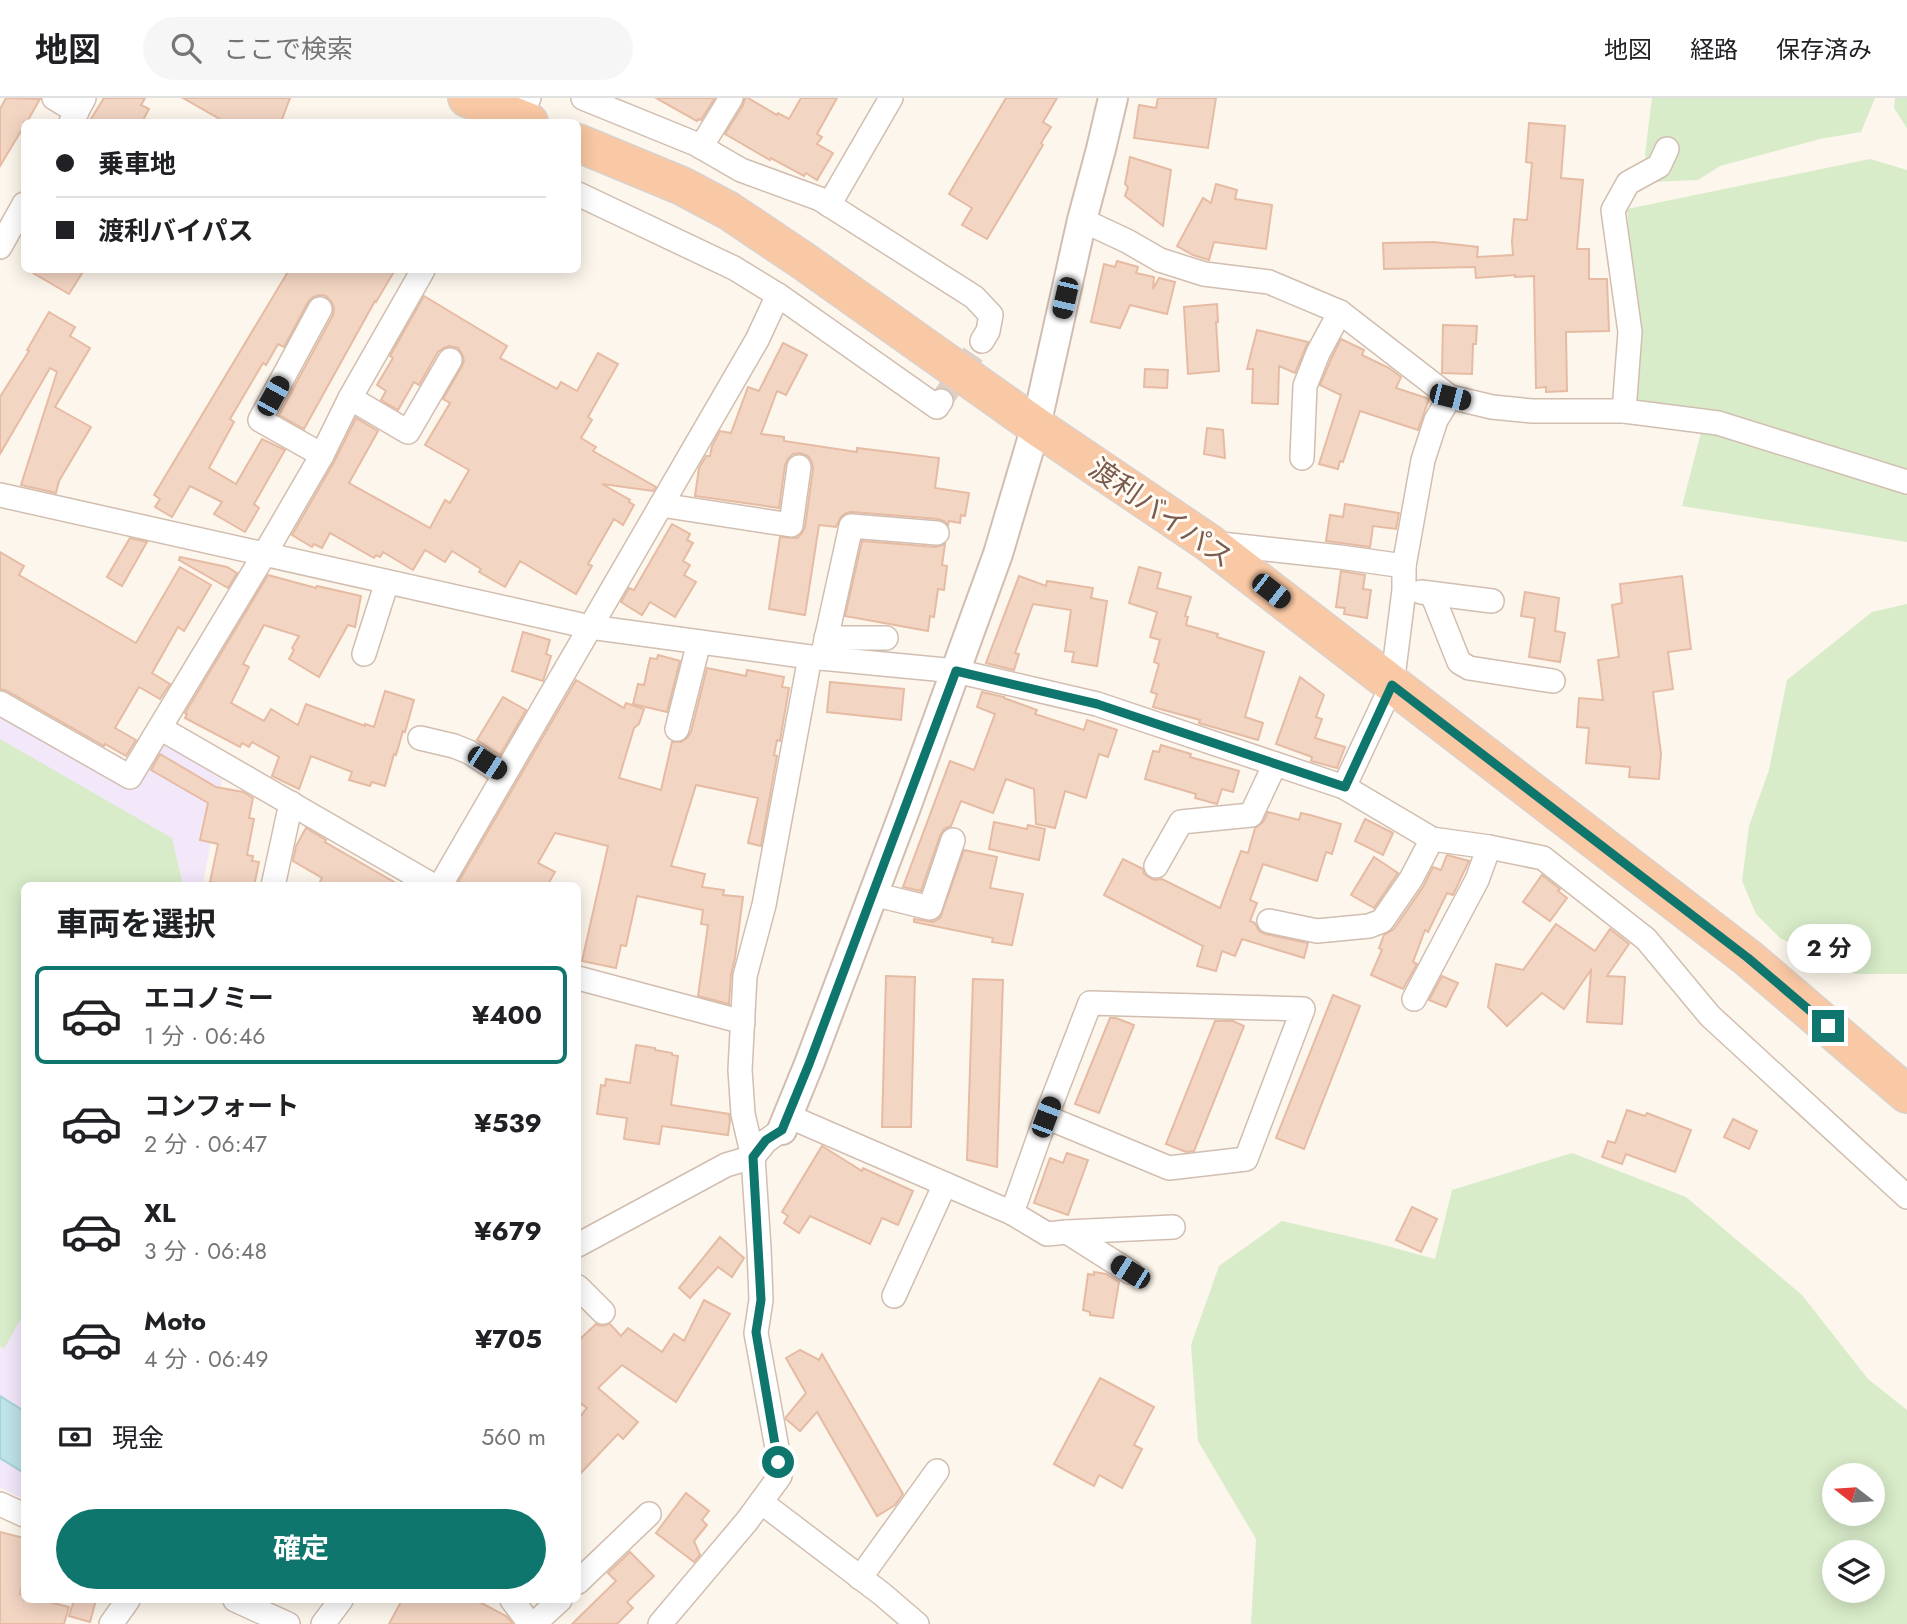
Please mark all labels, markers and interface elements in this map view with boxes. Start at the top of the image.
search box [143,17,633,80]
text: 地図 [35,26,101,73]
icon: search [167,29,205,67]
text: ここで検索 [223,30,353,68]
text: 地図 [1604,32,1652,67]
text: 経路 [1690,32,1738,67]
text: 保存済み [1776,32,1872,67]
text: 乗車地 [98,145,176,183]
text: 渡利バイパス [98,212,253,250]
car [1051,275,1080,321]
car [254,373,293,419]
car [1428,382,1473,412]
street label: 渡利バイパス [1081,448,1241,578]
car [1248,570,1295,612]
car [464,743,511,783]
text: 車両を選択 [56,901,216,947]
callout: 2 分 [1786,925,1870,974]
text: 2 分 [1807,931,1852,965]
text: エコノミー [144,979,274,1017]
icon: car [60,984,123,1047]
text: ¥400 [472,996,542,1034]
route end [1812,1010,1844,1042]
text: 1 分 · 06:46 [144,1019,266,1053]
text: コンフォート [144,1087,299,1125]
icon: car [60,1092,123,1155]
car [1029,1094,1064,1140]
text: ¥539 [474,1104,542,1142]
text: 2 分 · 06:47 [144,1127,267,1161]
text: XL [144,1194,176,1232]
icon: car [60,1200,123,1263]
text: ¥679 [474,1212,542,1250]
text: 3 分 · 06:48 [144,1234,267,1268]
car [1107,1252,1154,1292]
text: Moto [144,1302,206,1340]
icon: car [60,1308,123,1371]
text: ¥705 [475,1320,542,1358]
text: 4 分 · 06:49 [144,1342,269,1376]
icon: cash [56,1418,94,1456]
text: 現金 [112,1419,164,1457]
text: 560 m [481,1420,546,1454]
route start [762,1446,794,1478]
north arrow [1822,1463,1885,1526]
map controls [1822,1463,1885,1603]
button: 確定 [56,1509,546,1589]
button: layers [1822,1540,1885,1603]

